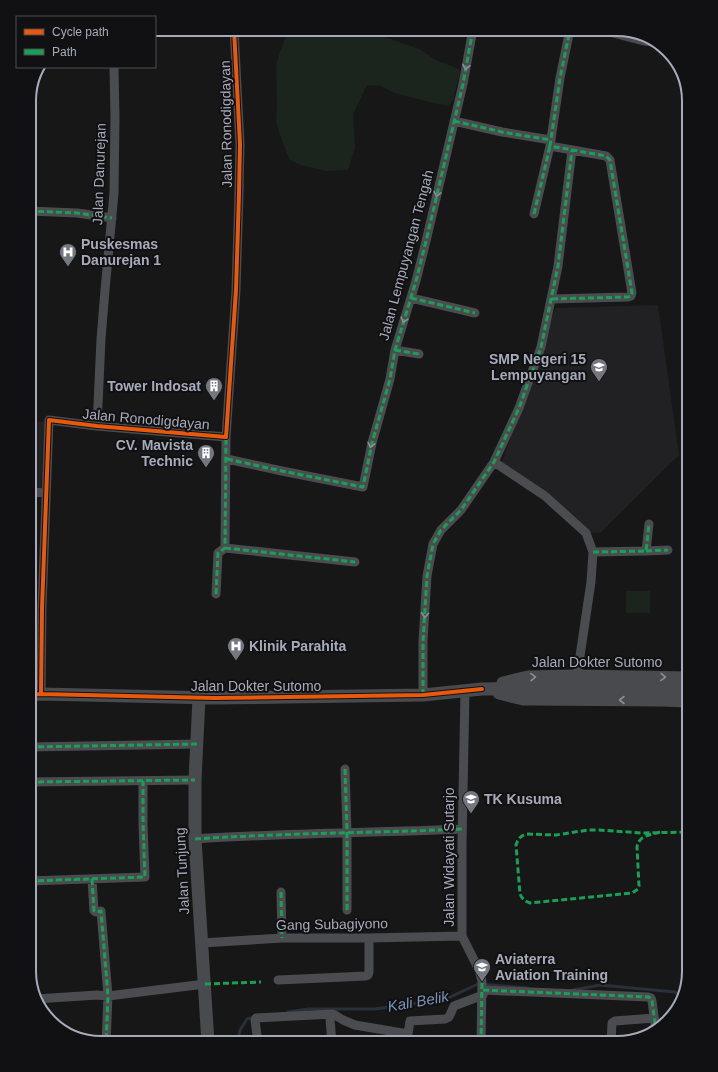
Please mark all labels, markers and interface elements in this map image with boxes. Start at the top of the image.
legend [16,16,156,68]
text: Cycle path [52,25,109,39]
text: Path [52,45,77,59]
street label: Jalan Ronodigdayan [217,60,235,188]
one-way arrow [462,64,470,70]
street label: Jalan Danurejan [89,123,109,225]
street label: Jalan Lempuyangan Tengah [376,168,436,342]
one-way arrow [433,191,441,197]
place label: Puskesmas Danurejan 1 [81,236,161,268]
hospital icon: Puskesmas Danurejan 1 [58,242,78,267]
one-way arrow [400,316,409,323]
place label: SMP Negeri 15 Lempuyangan [489,351,586,383]
school or university icon: SMP Negeri 15 Lempuyangan [589,357,609,382]
building icon: Tower Indosat [204,376,224,401]
place label: Tower Indosat [107,378,201,394]
street label: Jalan Ronodigdayan [82,405,210,433]
place label: CV. Mavista Technic [116,437,193,469]
one-way arrow [368,442,376,449]
building icon: CV. Mavista Technic [196,443,216,468]
one-way arrow [420,612,429,618]
hospital icon: Klinik Parahita [226,636,246,661]
place label: Klinik Parahita [249,638,346,654]
street label: Jalan Dokter Sutomo [532,654,663,670]
one-way arrow [530,673,536,681]
one-way arrow [660,673,666,681]
street label: Jalan Dokter Sutomo [191,678,322,694]
one-way arrow [619,696,625,704]
street label: Jalan Widayati Sutarjo [441,787,457,927]
school or university icon: TK Kusuma [461,789,481,814]
place label: TK Kusuma [484,791,562,807]
street label: Jalan Tunjung [172,827,192,915]
street label: Gang Subagiyono [276,915,388,933]
place label: Aviaterra Aviation Training [495,951,608,983]
school or university icon: Aviaterra Aviation Training [472,957,492,982]
water label: Kali Belik [386,987,451,1015]

